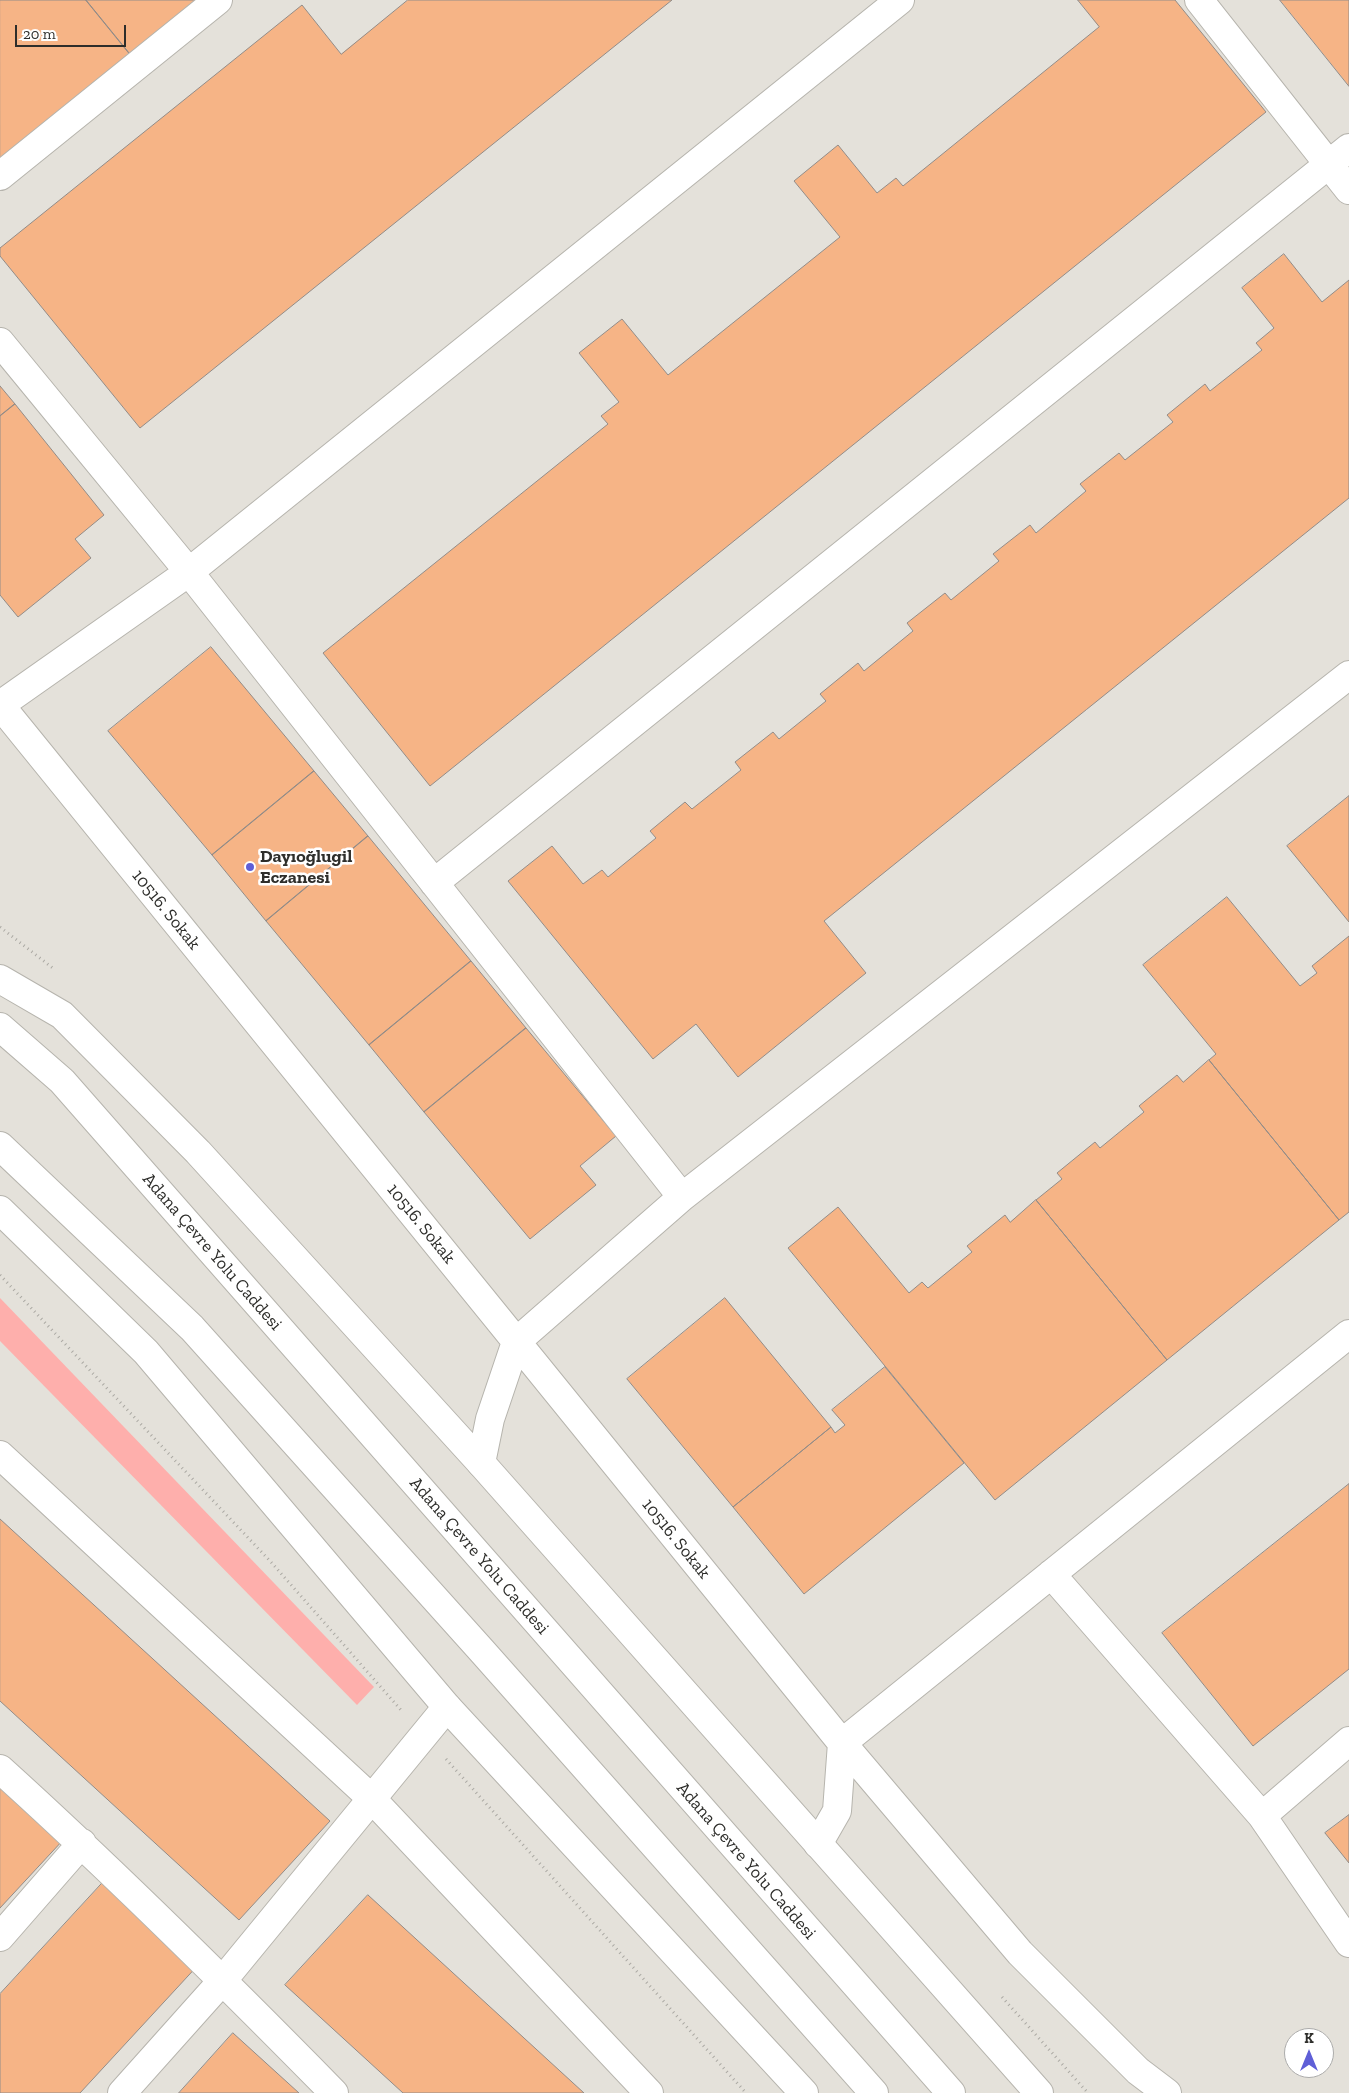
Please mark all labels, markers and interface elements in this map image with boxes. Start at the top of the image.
scale bar [18,15,129,47]
text: 20 m [23,25,56,43]
place label: Dayıoğlugil Eczanesi [260,846,352,889]
marker: Dayıoğlugil Eczanesi [244,861,256,873]
street label: 10516. Sokak [127,866,205,954]
street label: Adana Çevre Yolu Caddesi [138,1169,286,1335]
street label: 10516. Sokak [382,1180,460,1268]
street label: Adana Çevre Yolu Caddesi [405,1473,553,1639]
street label: 10516. Sokak [637,1495,715,1583]
street label: Adana Çevre Yolu Caddesi [672,1778,820,1944]
north arrow [1284,2028,1334,2078]
text: K [1304,2030,1314,2047]

